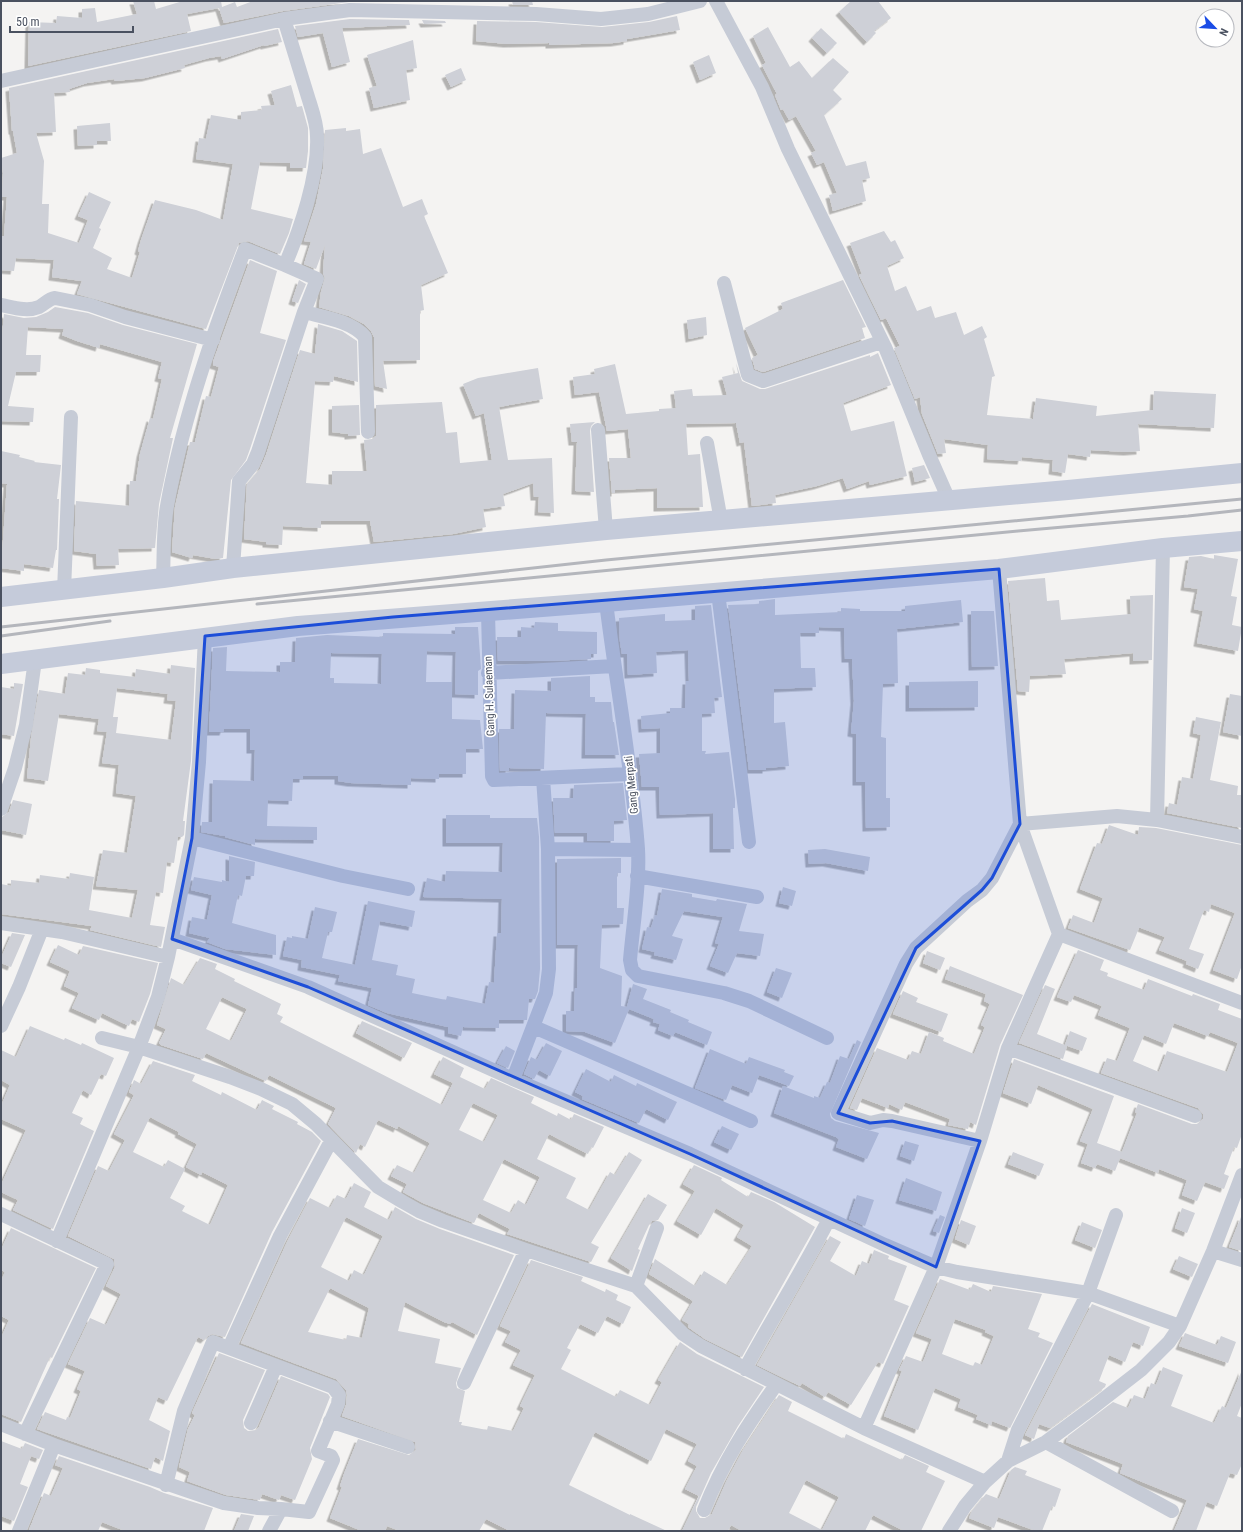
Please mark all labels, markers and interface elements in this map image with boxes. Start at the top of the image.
scale bar [10,8,133,34]
north arrow [1195,8,1235,48]
text: 50 m [16,15,40,29]
text: N [1216,26,1231,38]
street label: Gang H. Sulaeman [482,656,497,736]
street label: Gang Merpati [622,755,641,815]

